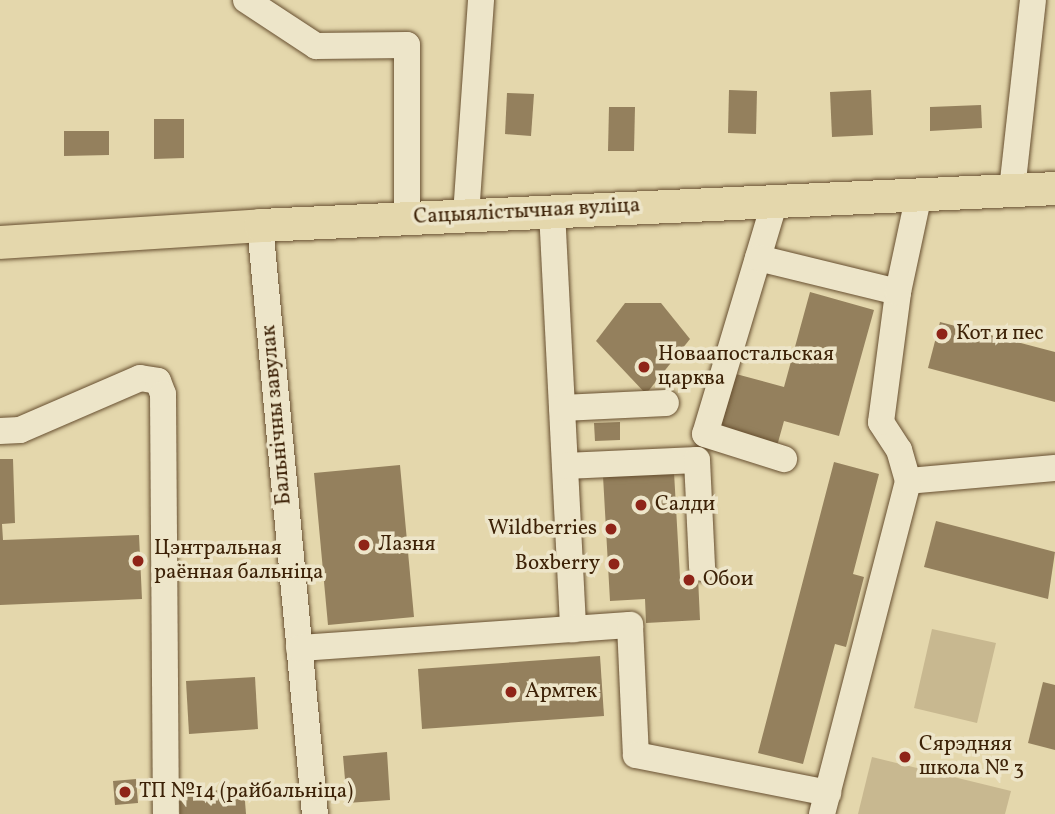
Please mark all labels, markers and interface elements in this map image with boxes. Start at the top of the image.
street label: Сацыялістычная вуліца [413,193,641,231]
place label: Кот и пес [956,321,1044,347]
street label: Бальнічны завулак [257,324,297,506]
marker: Кот и пес [934,326,950,342]
place label: Новаапостальская царква [658,342,834,392]
marker: Новаапостальская царква [636,359,652,375]
place label: Салди [655,492,715,518]
marker: Салди [633,497,649,513]
place label: Wildberries [488,516,597,542]
marker: Wildberries [603,521,619,537]
place label: Лазня [378,532,435,558]
place label: Цэнтральная раённая бальніца [154,536,323,586]
marker: Лазня [356,537,372,553]
marker: Цэнтральная раённая бальніца [128,551,148,571]
place label: Boxberry [515,551,600,577]
marker: Boxberry [606,556,622,572]
place label: Обои [703,567,753,593]
marker: Обои [681,572,697,588]
place label: Армтек [525,679,597,705]
marker: Армтек [503,684,519,700]
place label: Сярэдняя школа № 3 [919,732,1024,782]
marker: Сярэдняя школа № 3 [897,749,913,765]
place label: ТП №14 (райбальніца) [139,779,353,805]
marker: ТП №14 (райбальніца) [117,784,133,800]

